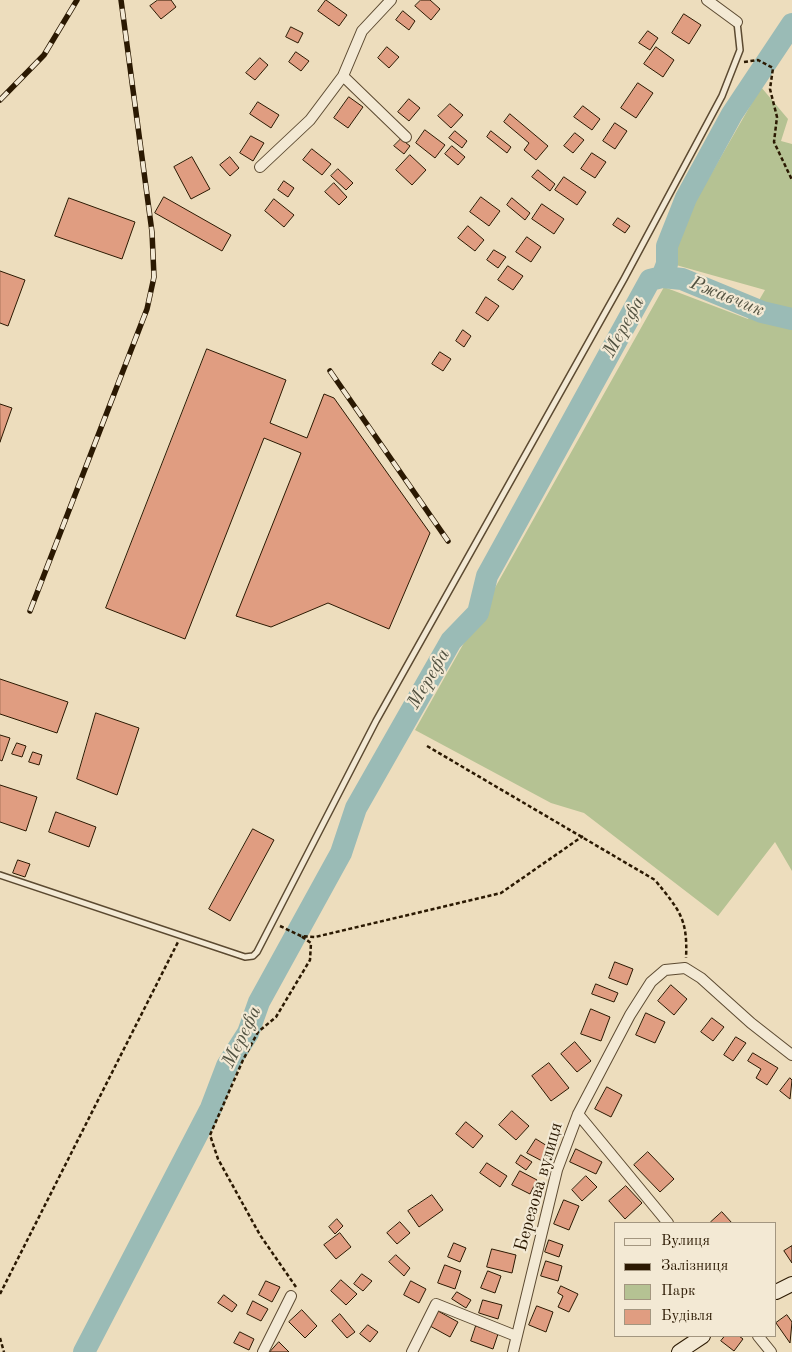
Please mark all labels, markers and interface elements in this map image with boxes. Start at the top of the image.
water label: Ржавчик [687,272,767,322]
water label: Мерефа [598,293,650,361]
water label: Мерефа [403,645,455,713]
water label: Мерефа [217,1002,267,1072]
street label: Березова вулиця [510,1120,568,1254]
legend [614,1222,777,1337]
text: Вулиця [661,1234,710,1249]
text: Залізниця [661,1259,728,1274]
text: Парк [661,1284,696,1299]
text: Будівля [661,1309,713,1324]

